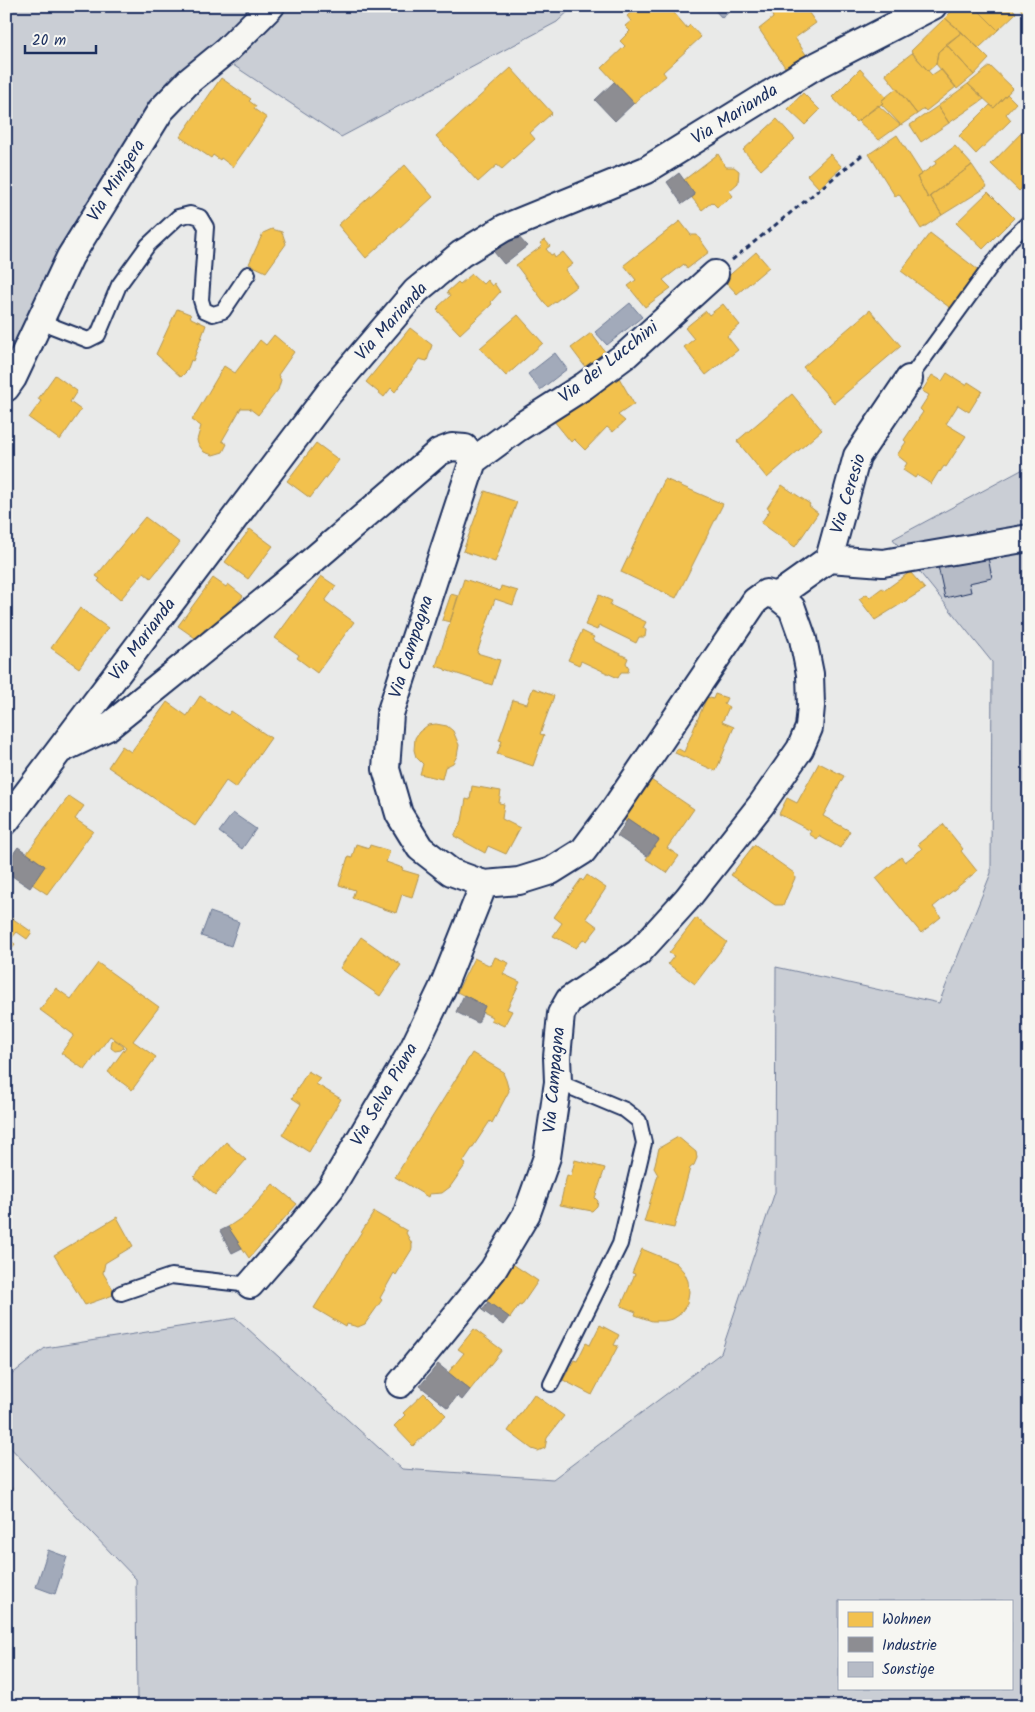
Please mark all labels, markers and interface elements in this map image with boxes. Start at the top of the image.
scale bar [25,22,96,54]
text: 20 m [32,29,66,53]
street label: Via Marianda [686,77,784,153]
street label: Via Minigera [80,134,154,228]
street label: Via Marianda [348,276,436,368]
street label: Via dei Lucchini [553,314,666,411]
street label: Via Ceresio [823,450,875,538]
street label: Via Marianda [102,592,184,688]
street label: Via Campagna [382,592,442,702]
street label: Via Campagna [536,1026,574,1134]
street label: Via Selva Piana [344,1038,426,1152]
legend [838,1600,1012,1690]
text: Wohnen [882,1608,931,1632]
text: Industrie [882,1634,937,1658]
text: Sonstige [882,1658,935,1682]

